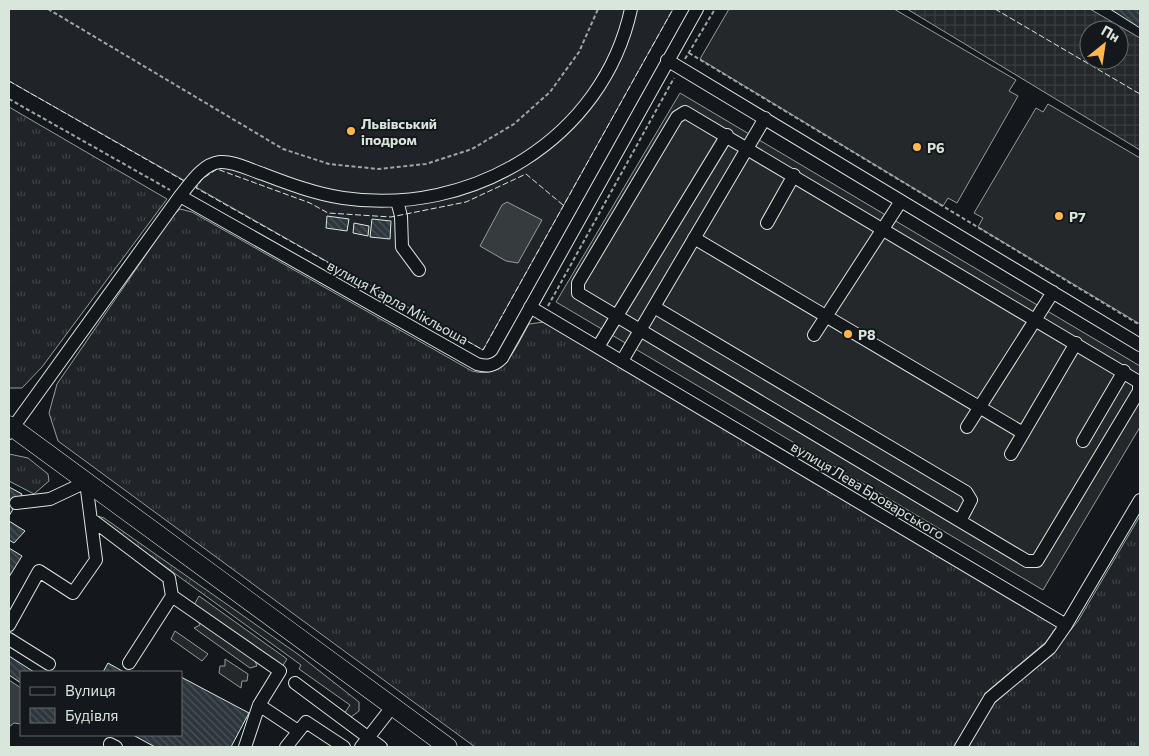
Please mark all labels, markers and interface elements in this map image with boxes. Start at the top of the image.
north arrow [1079,20,1129,70]
text: Пн [1098,21,1123,45]
place label: Львівський іподром [361,115,437,148]
marker: Львівський іподром [345,125,357,137]
place label: P6 [927,139,945,156]
marker: P6 [911,141,923,153]
place label: P7 [1069,208,1086,225]
marker: P7 [1053,210,1065,222]
street label: вулиця Карла Мікльоша [325,256,471,348]
place label: P8 [858,326,876,343]
marker: P8 [842,328,854,340]
street label: вулиця Лева Броварського [788,437,948,543]
legend [20,671,182,736]
text: Вулиця [65,681,116,699]
text: Будівля [65,706,118,724]

